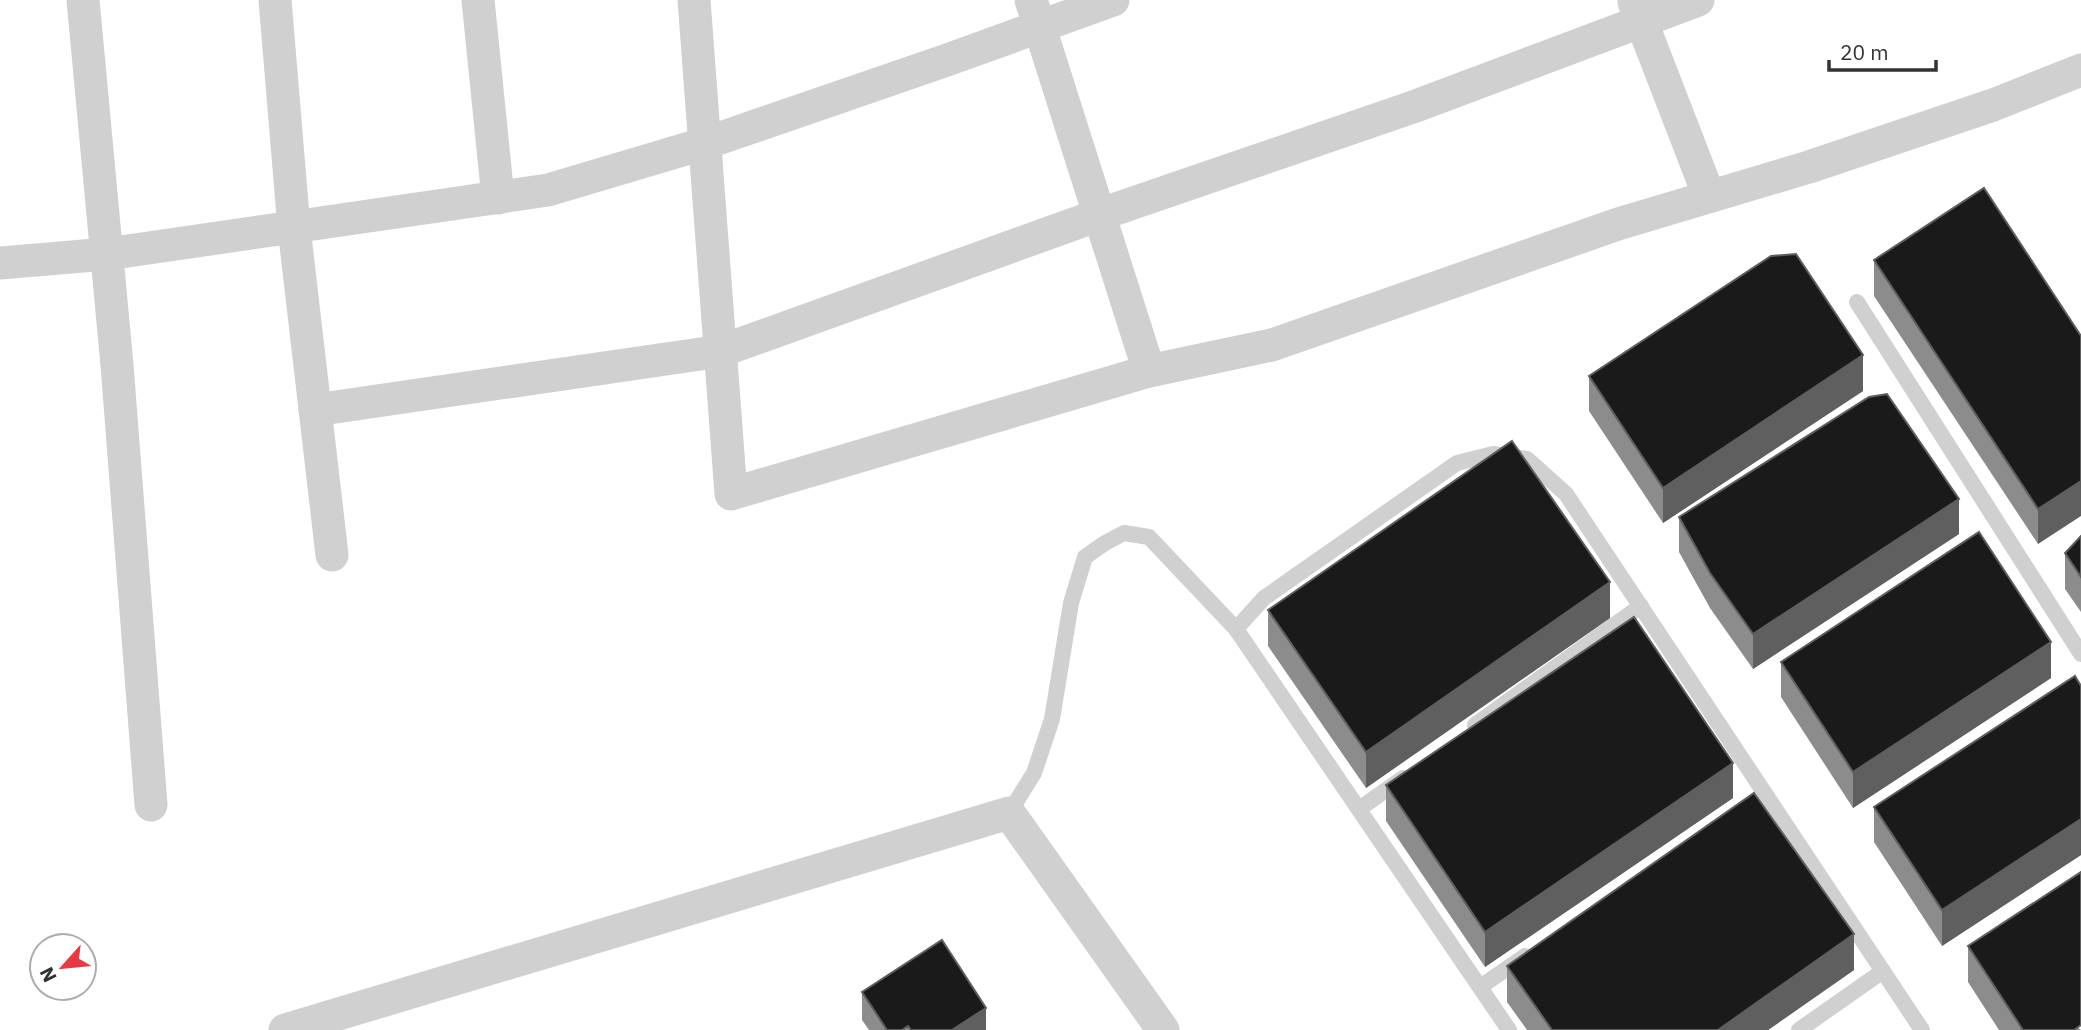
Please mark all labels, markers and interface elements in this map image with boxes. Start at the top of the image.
scale bar [1829,28,1936,72]
text: 20 m [1840,38,1889,66]
north arrow [28,932,98,1002]
text: N [34,963,62,986]

